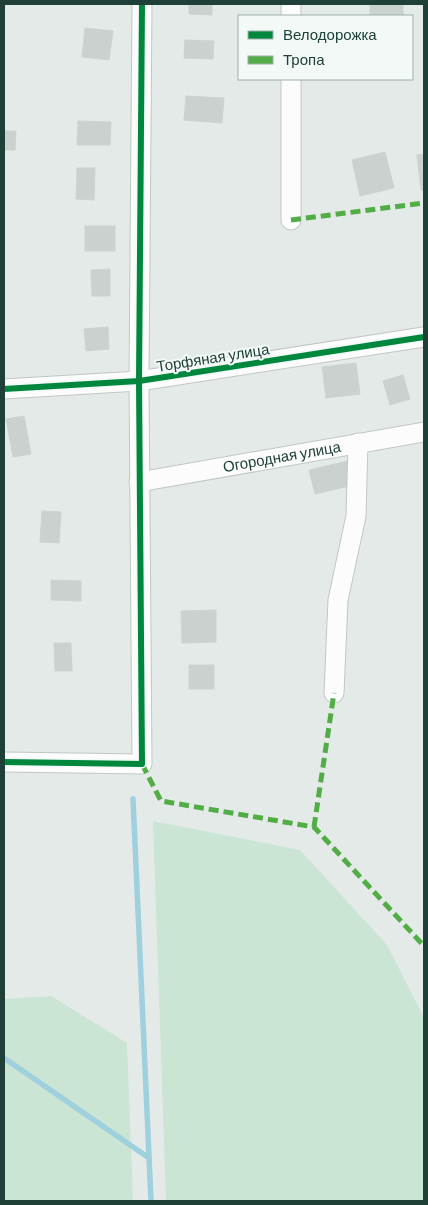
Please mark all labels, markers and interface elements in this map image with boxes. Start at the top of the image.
legend [238,15,413,80]
text: Велодорожка [283,25,377,43]
text: Тропа [283,50,325,68]
street label: Торфяная улица [155,339,271,375]
street label: Огородная улица [221,437,343,475]

